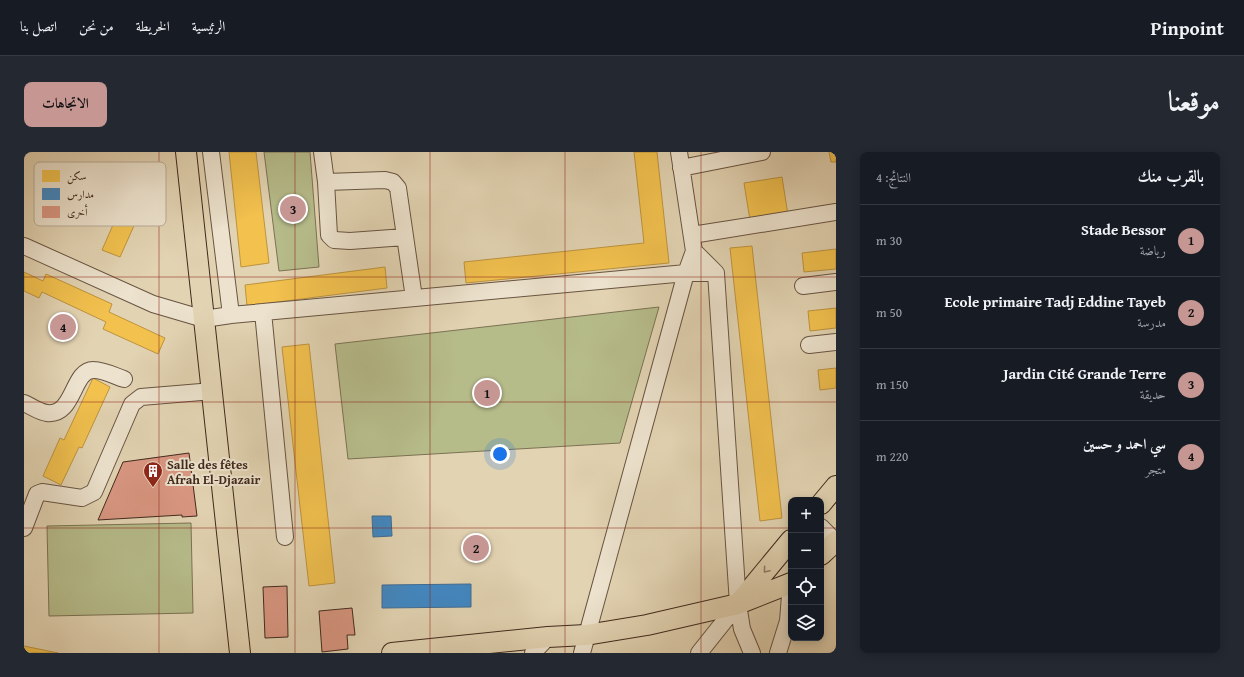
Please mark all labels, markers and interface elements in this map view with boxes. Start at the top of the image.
text: Pinpoint [1151,14,1224,42]
text: اتصل بنا [20,16,57,36]
text: من نحن [79,16,114,36]
text: الخريطة [136,16,170,36]
text: الرئيسية [192,16,225,36]
text: موقعنا [1168,80,1220,121]
button: الاتجاهات [24,82,107,127]
legend [34,162,166,226]
text: بالقرب منك [1137,163,1204,188]
text: سكن [67,168,86,185]
text: النتائج: 4 [876,168,911,187]
text: مدارس [67,186,94,202]
pin: 3 [280,194,306,224]
text: أخرى [67,204,88,220]
text: Stade Bessor [1081,219,1166,240]
text: 30 m [876,231,902,250]
text: 1 [1188,231,1194,250]
text: رياضة [1140,241,1166,260]
text: Ecole primaire Tadj Eddine Tayeb [944,291,1166,312]
text: 50 m [876,303,902,322]
text: 2 [1188,303,1194,322]
pin: 4 [50,312,76,342]
text: مدرسة [1137,313,1166,332]
text: Jardin Cité Grande Terre [1003,363,1166,384]
text: 150 m [876,375,908,394]
text: 3 [1188,375,1194,394]
pin: 1 [474,378,500,408]
text: حديقة [1140,385,1166,404]
text: سي احمد و حسين [1083,433,1166,454]
your location [490,444,510,464]
text: 220 m [876,447,908,466]
text: 4 [1188,447,1194,466]
place label: Salle des fêtes Afrah El-Djazair [167,455,260,489]
building icon: Salle des fêtes Afrah El-Djazair [142,460,164,488]
text: متجر [1145,460,1166,479]
map controls [788,497,824,641]
button: + [788,497,824,533]
pin: 2 [463,533,489,563]
button: − [788,533,824,569]
one-way arrow [764,565,771,573]
button: locate [788,569,824,605]
button: layers [788,605,824,641]

